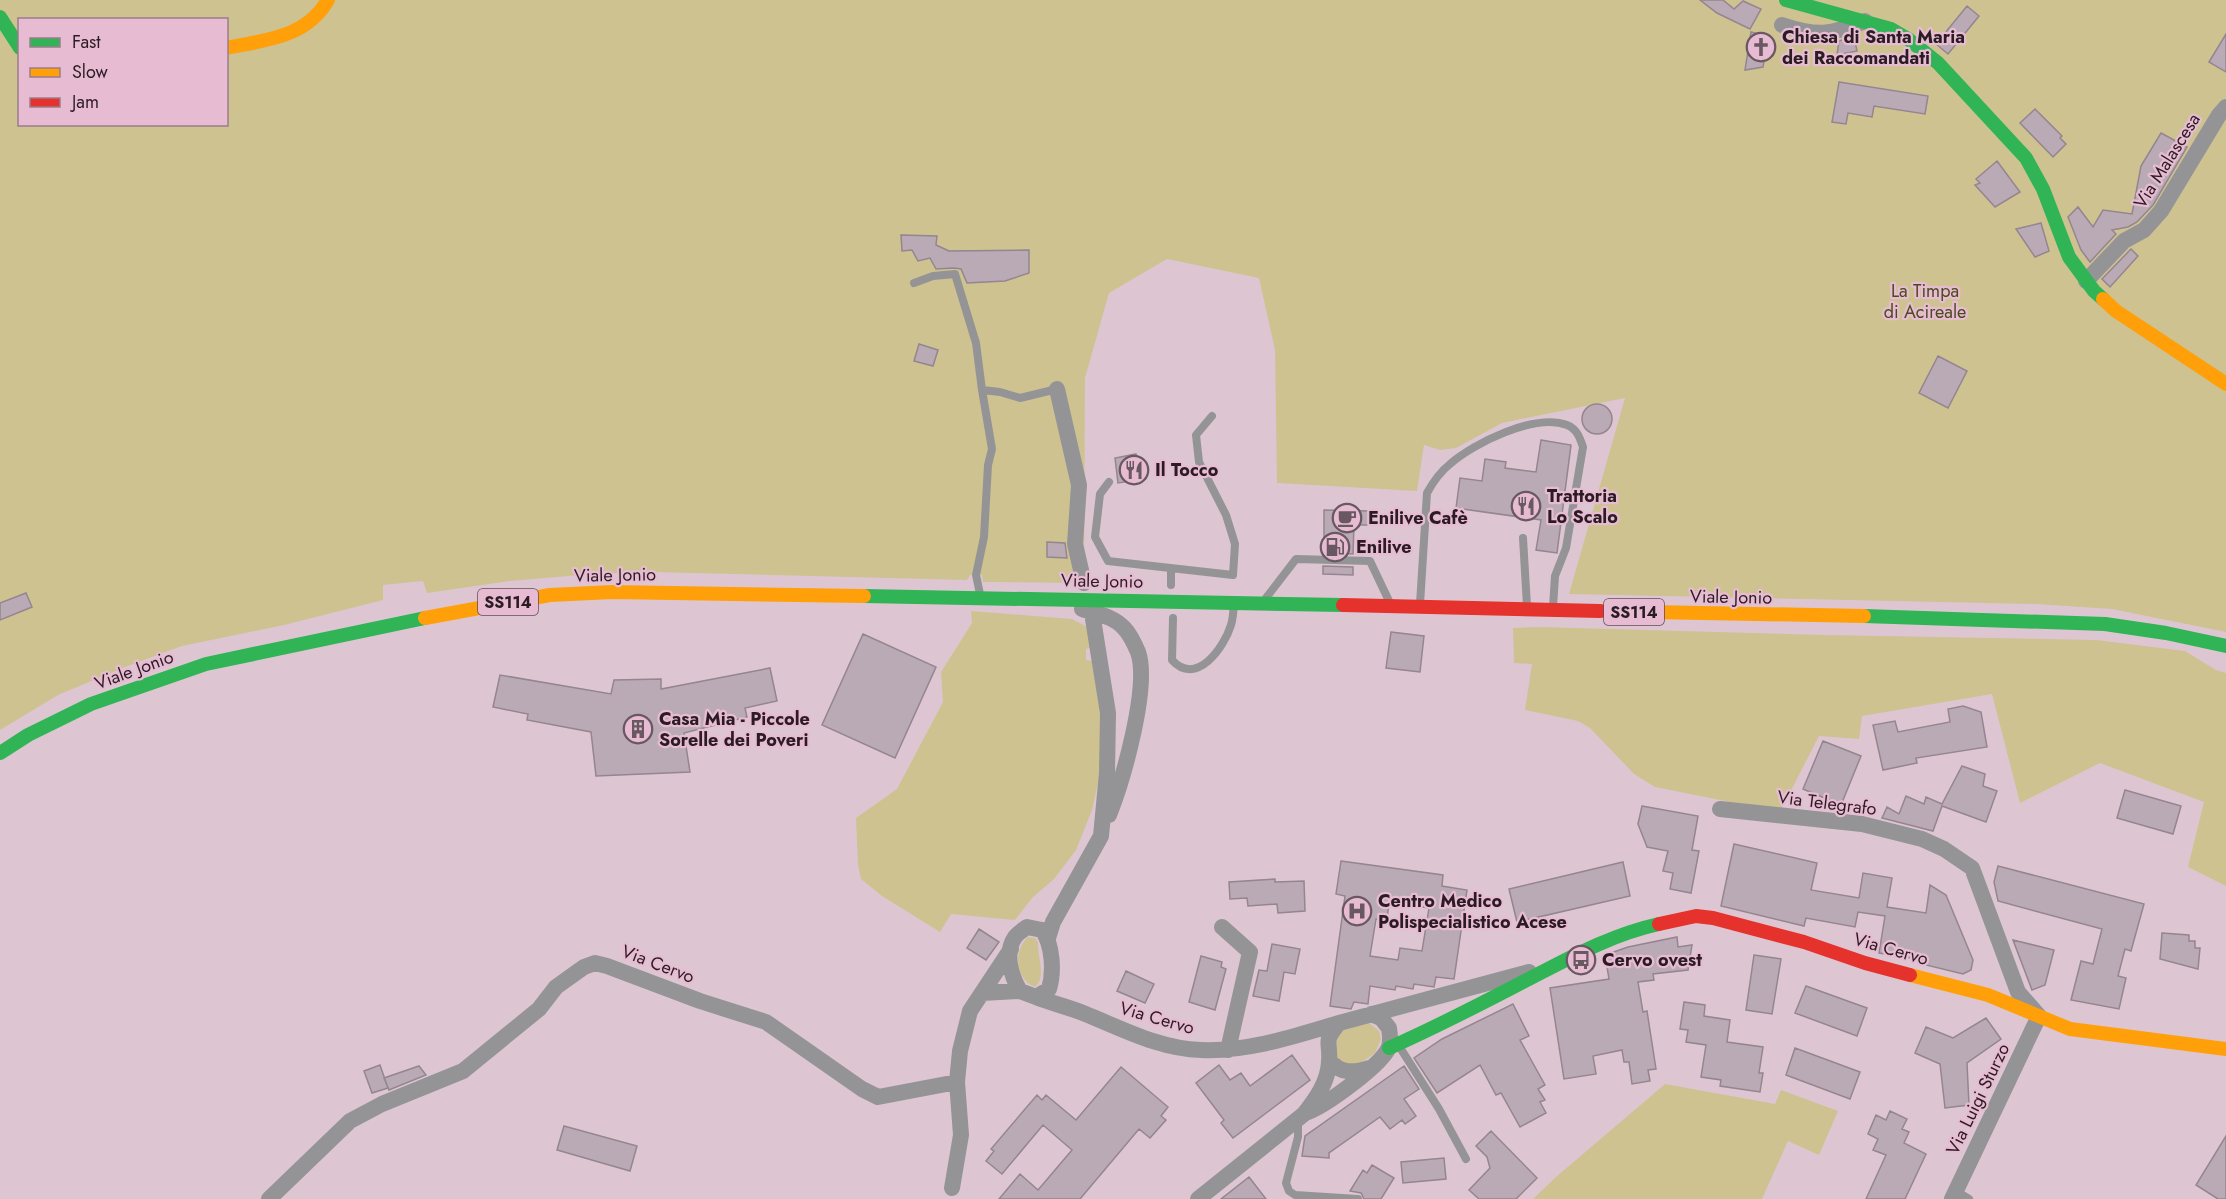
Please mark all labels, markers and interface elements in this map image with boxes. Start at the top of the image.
legend [18,18,228,126]
place label: Chiesa di Santa Maria dei Raccomandati [1782,24,1965,71]
text: Fast [72,29,101,55]
church icon: Chiesa di Santa Maria dei Raccomandati [1745,31,1777,63]
text: Slow [72,59,109,85]
text: Jam [70,89,99,115]
street label: Via Malascesa [2127,108,2207,214]
park label: La Timpa di Acireale [1884,278,1966,325]
restaurant icon: Il Tocco [1118,454,1150,486]
place label: Il Tocco [1155,457,1219,483]
place label: Trattoria Lo Scalo [1547,483,1618,530]
restaurant icon: Trattoria Lo Scalo [1510,490,1542,522]
cafe icon: Enilive Cafè [1331,502,1363,534]
place label: Enilive Cafè [1368,505,1468,531]
fuel station icon: Enilive [1319,531,1351,563]
place label: Enilive [1356,534,1412,560]
street label: Viale Jonio [574,561,656,589]
street label: Viale Jonio [1061,567,1143,595]
street label: Viale Jonio [1690,583,1772,611]
road number: SS114 [478,589,538,615]
road number: SS114 [1604,599,1664,625]
street label: Viale Jonio [91,644,177,696]
place label: Casa Mia - Piccole Sorelle dei Poveri [659,706,810,753]
building icon: Casa Mia - Piccole Sorelle dei Poveri [622,713,654,745]
street label: Via Telegrafo [1776,784,1878,822]
place label: Centro Medico Polispecialistico Acese [1378,888,1567,935]
hospital icon: Centro Medico Polispecialistico Acese [1341,895,1373,927]
street label: Via Cervo [1851,926,1931,972]
street label: Via Cervo [618,938,698,990]
bus stop icon: Cervo ovest [1565,944,1597,976]
place label: Cervo ovest [1602,947,1702,973]
street label: Via Cervo [1117,995,1197,1041]
street label: Via Luigi Sturzo [1940,1039,2016,1159]

